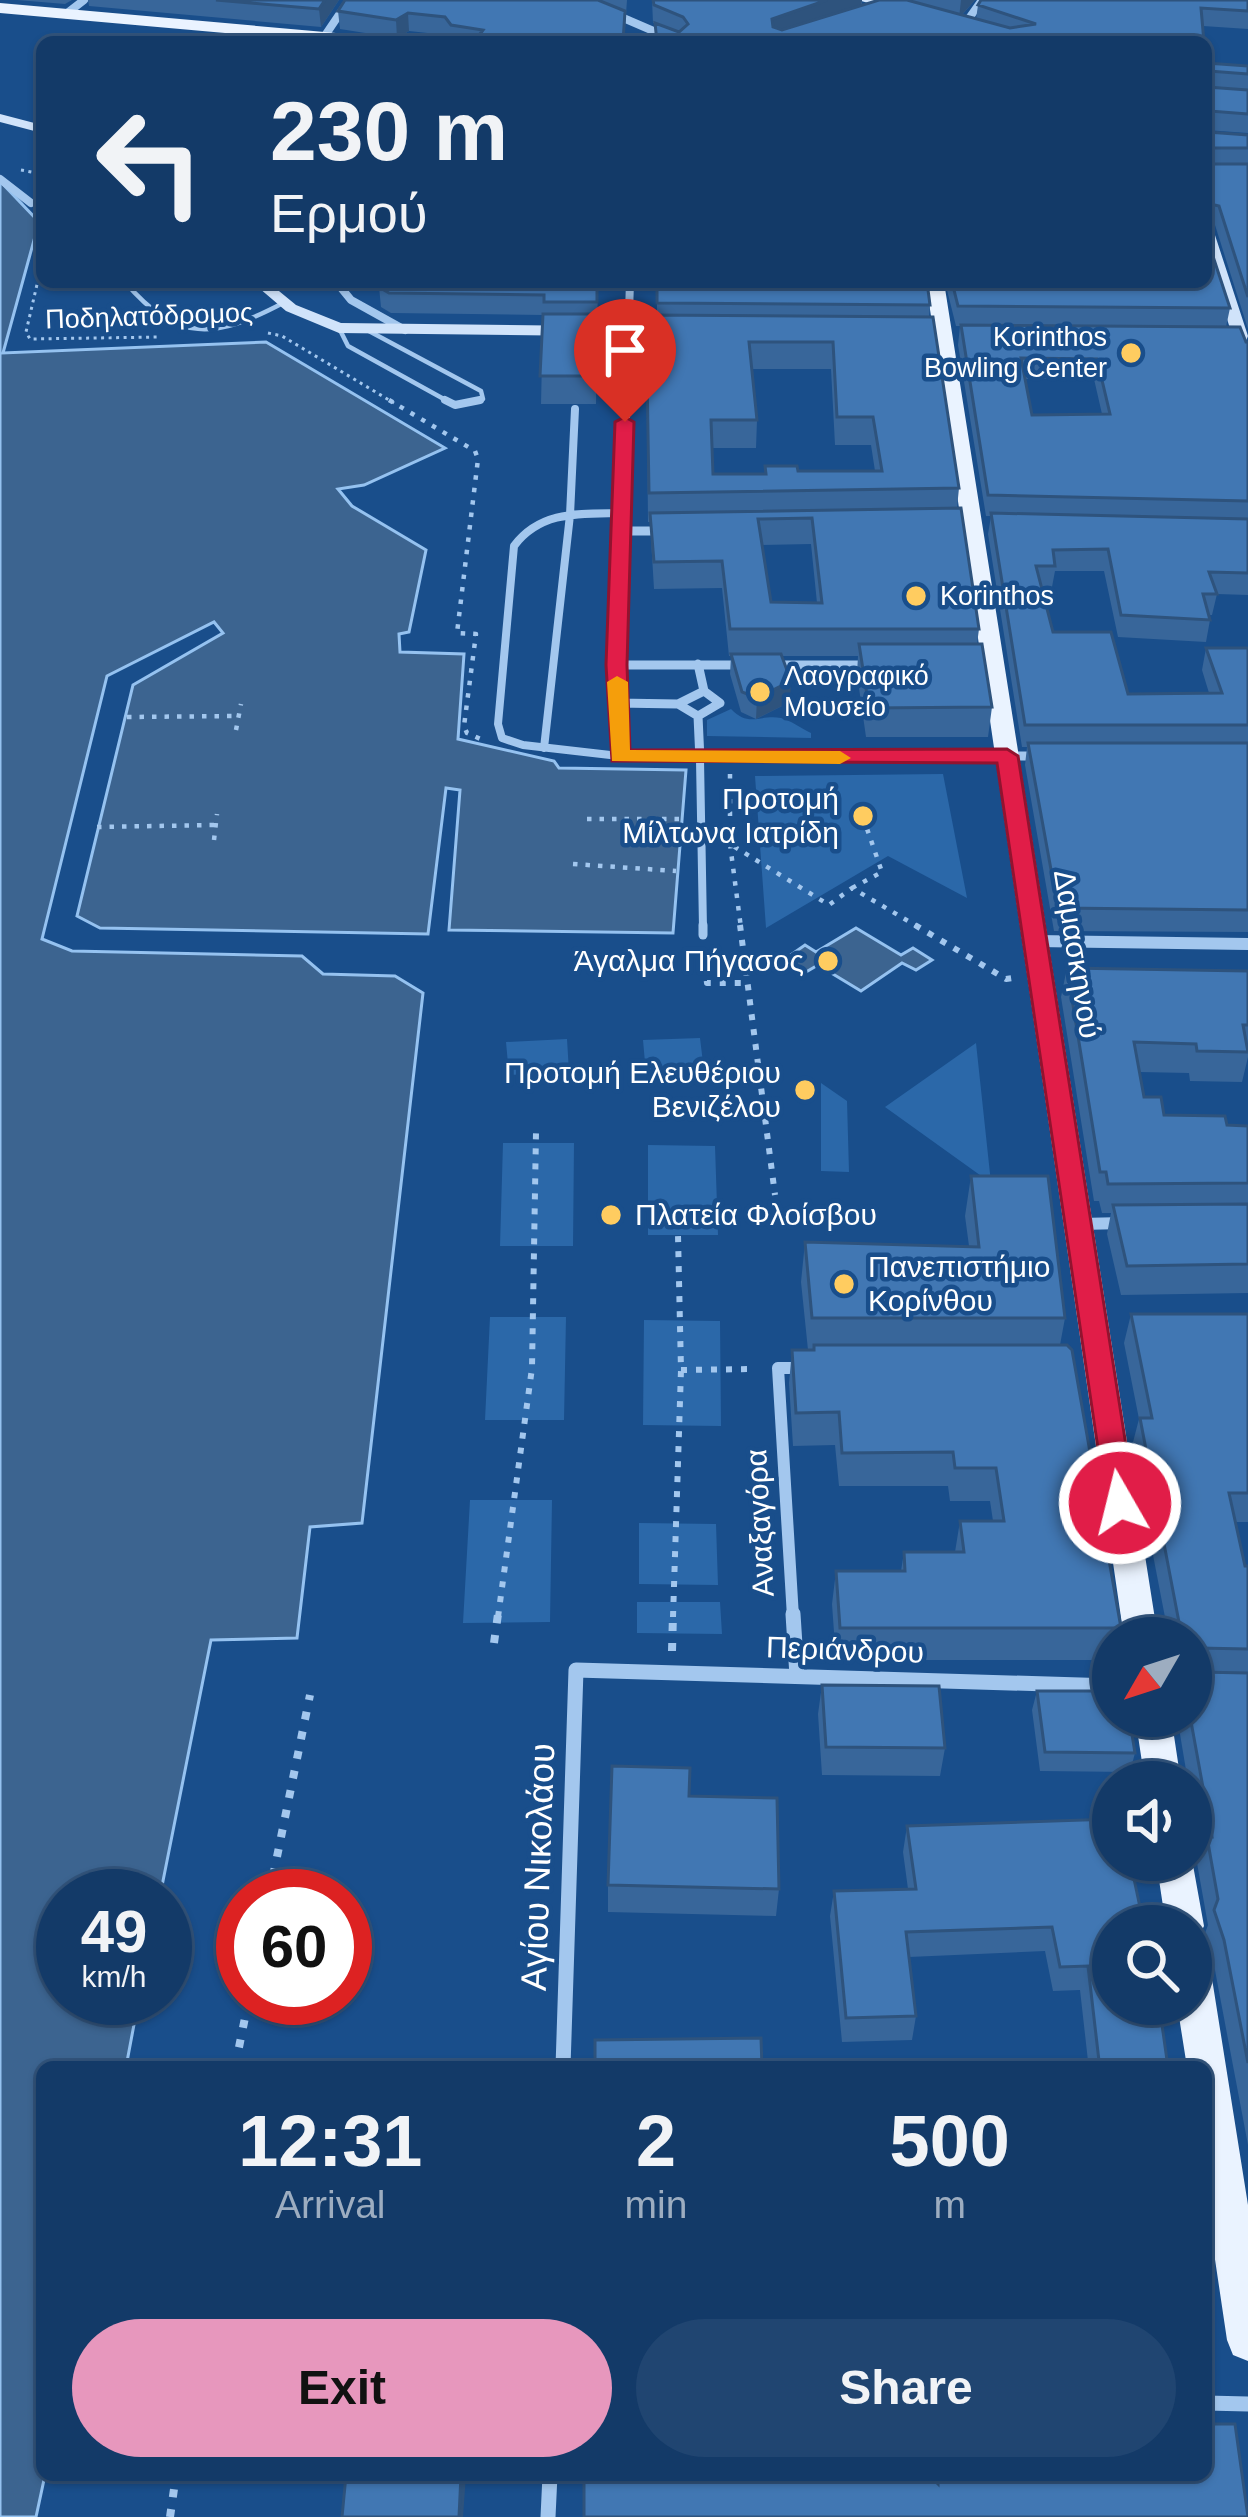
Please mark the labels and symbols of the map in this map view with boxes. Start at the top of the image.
street label: Ποδηλατόδρομος [45,297,253,335]
pin [574,299,676,422]
place label: Korinthos Bowling Center [924,322,1107,383]
marker: Korinthos Bowling Center [1118,340,1144,366]
place label: Korinthos [940,581,1054,611]
marker: Korinthos [903,583,929,609]
place label: Λαογραφικό Μουσείο [784,661,929,722]
marker: Λαογραφικό Μουσείο [747,679,773,705]
place label: Προτομή Μίλτωνα Ιατρίδη [622,782,839,849]
marker: Προτομή Μίλτωνα Ιατρίδη [850,803,876,829]
street label: Δαμασκηνού [1048,867,1107,1041]
place label: Άγαλμα Πήγασος [574,944,804,977]
marker: Άγαλμα Πήγασος [815,948,841,974]
place label: Προτομή Ελευθέριου Βενιζέλου [504,1056,781,1123]
marker: Προτομή Ελευθέριου Βενιζέλου [792,1077,818,1103]
place label: Πλατεία Φλοίσβου [635,1198,877,1231]
marker: Πλατεία Φλοίσβου [598,1202,624,1228]
place label: Πανεπιστήμιο Κορίνθου [868,1250,1050,1317]
marker: Πανεπιστήμιο Κορίνθου [831,1271,857,1297]
position arrow [1057,1440,1183,1566]
street label: Αναξαγόρα [739,1448,780,1598]
north arrow [1092,1617,1212,1737]
street label: Περιάνδρου [766,1630,925,1669]
street label: Αγίου Νικολάου [513,1742,562,1992]
speed limit sign: 60 [216,1869,372,2025]

